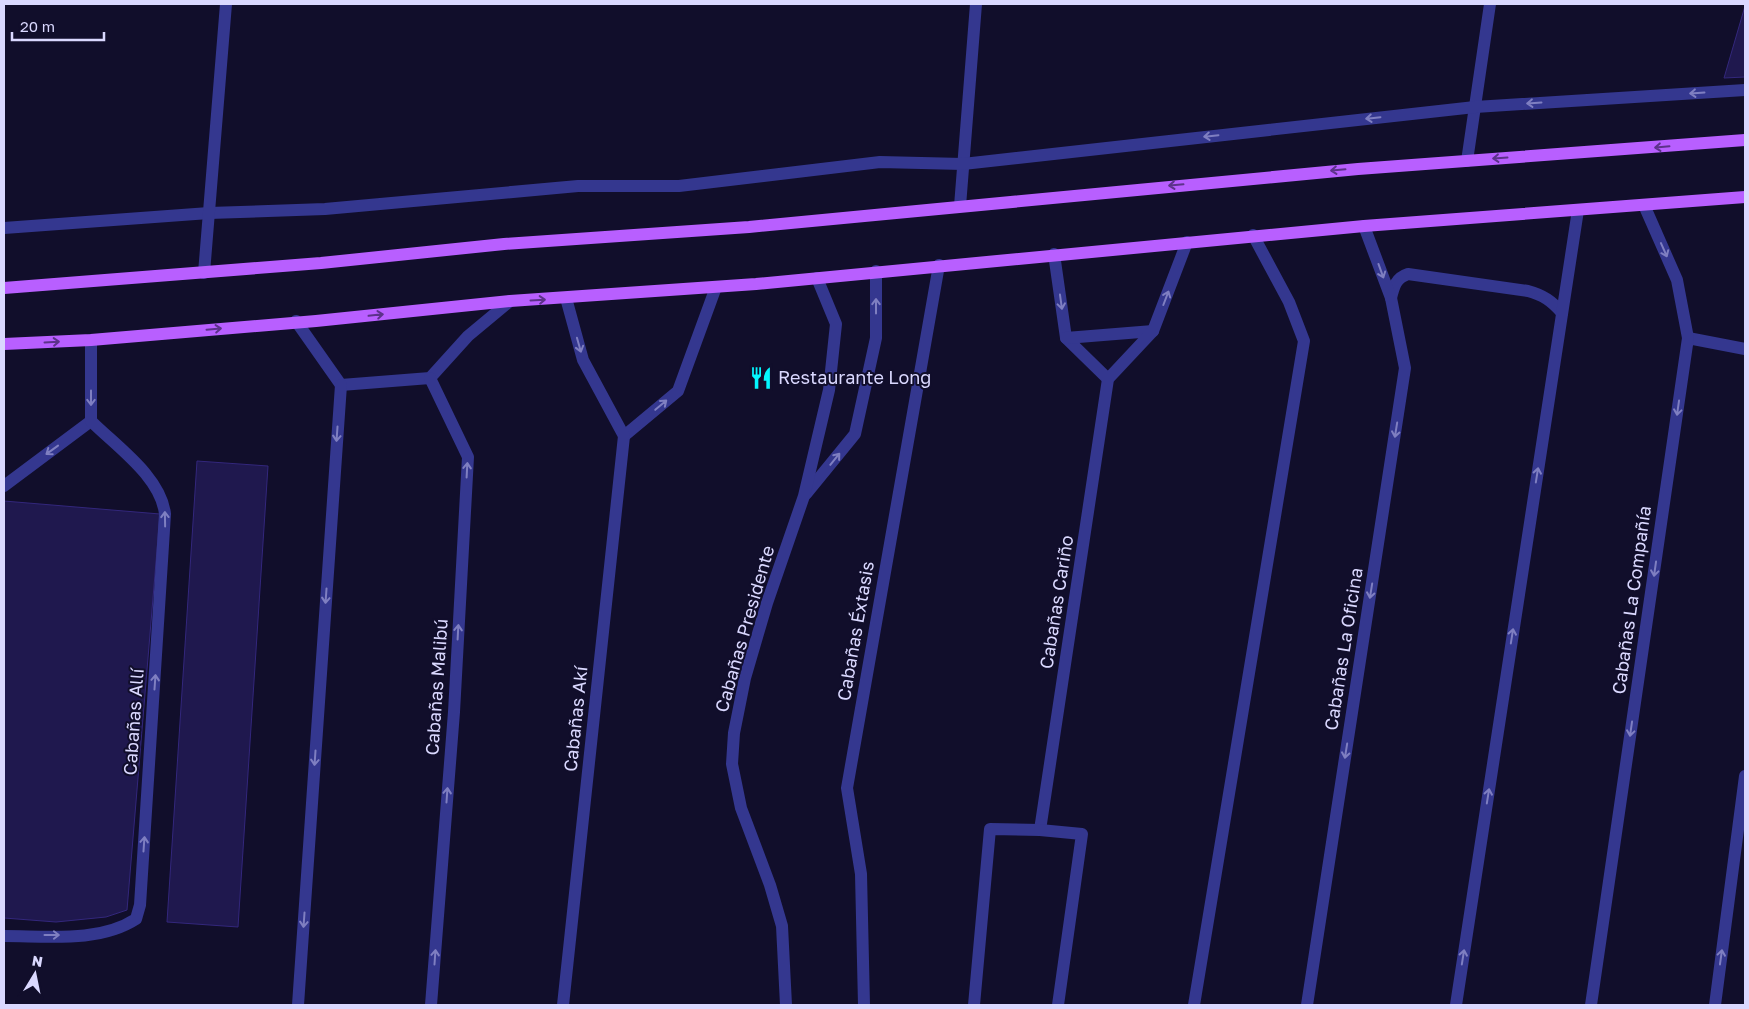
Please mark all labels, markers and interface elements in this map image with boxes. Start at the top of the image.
scale bar [12,10,105,42]
text: 20 m [20,17,55,35]
one-way arrow [1689,88,1705,97]
one-way arrow [1527,99,1543,108]
one-way arrow [1365,113,1381,123]
one-way arrow [1203,131,1219,141]
one-way arrow [1654,142,1670,152]
one-way arrow [1492,153,1508,163]
one-way arrow [1330,166,1346,175]
one-way arrow [1168,180,1184,190]
one-way arrow [1659,242,1669,257]
one-way arrow [1377,263,1386,279]
one-way arrow [1161,291,1171,306]
one-way arrow [1056,294,1066,310]
one-way arrow [530,295,546,304]
one-way arrow [871,298,881,314]
one-way arrow [368,310,384,320]
one-way arrow [206,324,222,333]
one-way arrow [44,337,60,346]
one-way arrow [574,337,584,353]
restaurant icon: Restaurante Long [748,365,774,391]
place label: Restaurante Long [778,366,931,388]
one-way arrow [86,390,96,406]
one-way arrow [654,400,667,411]
one-way arrow [1673,400,1683,416]
one-way arrow [1390,422,1400,438]
one-way arrow [332,426,342,442]
one-way arrow [45,445,59,455]
one-way arrow [829,452,841,465]
one-way arrow [462,462,471,478]
one-way arrow [1532,467,1542,483]
street label: Cabañas La Compañía [1607,504,1655,696]
one-way arrow [160,512,170,528]
street label: Cabañas Cariño [1035,533,1077,670]
street label: Cabañas Presidente [710,543,778,715]
street label: Cabañas Éxtasis [832,559,878,702]
one-way arrow [1649,560,1659,576]
street label: Cabañas La Oficina [1319,566,1367,732]
one-way arrow [1366,582,1376,598]
one-way arrow [321,588,331,604]
street label: Cabañas Malibú [420,618,452,756]
one-way arrow [453,625,463,641]
one-way arrow [1508,628,1518,644]
street label: Cabañas Akí [559,664,592,773]
street label: Cabañas Allí [118,667,148,776]
one-way arrow [150,674,159,690]
one-way arrow [1626,721,1636,737]
one-way arrow [1341,743,1351,759]
one-way arrow [311,750,320,766]
one-way arrow [443,787,452,803]
one-way arrow [1483,789,1493,805]
one-way arrow [139,836,148,852]
one-way arrow [300,912,309,928]
one-way arrow [44,931,60,940]
north arrow [10,949,60,999]
one-way arrow [430,949,440,965]
one-way arrow [1459,949,1469,965]
one-way arrow [1716,949,1726,965]
text: N [31,951,44,970]

